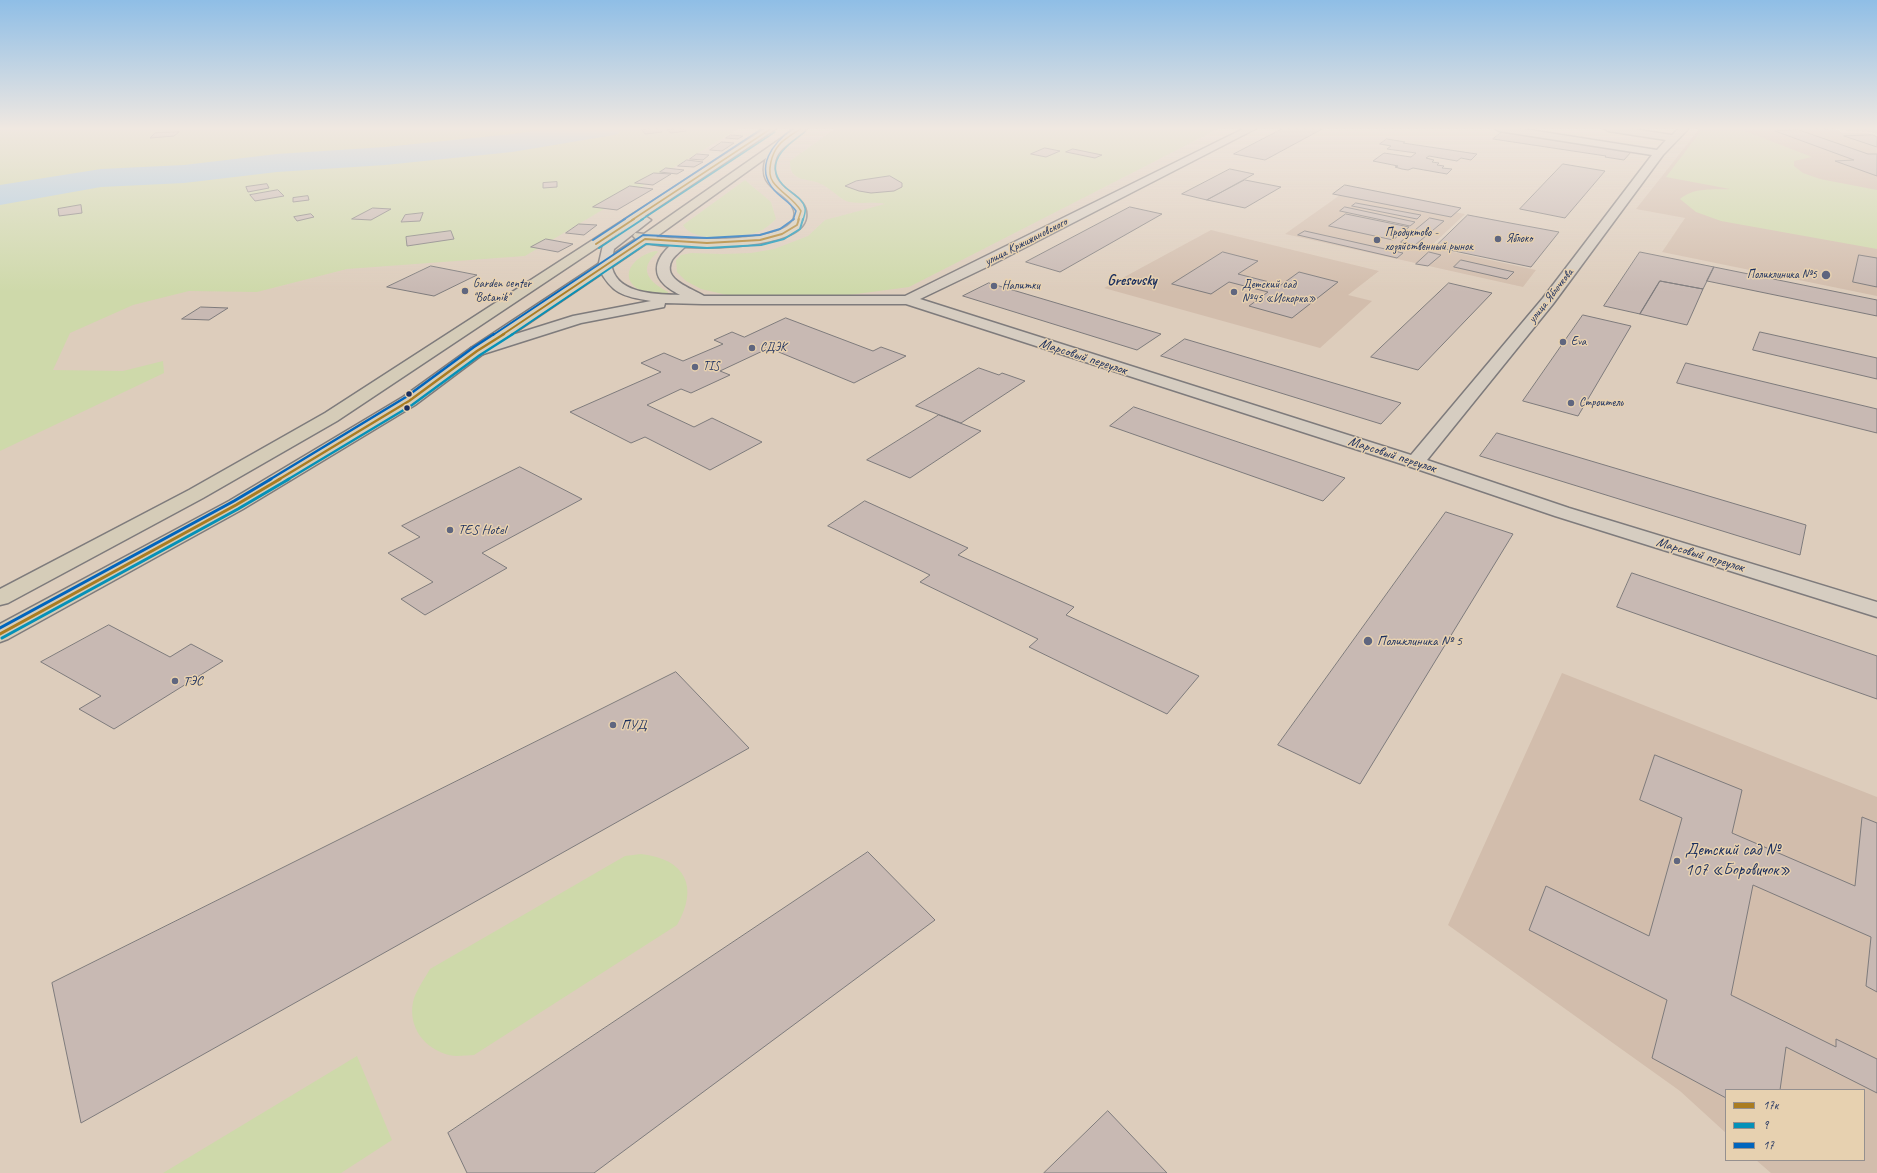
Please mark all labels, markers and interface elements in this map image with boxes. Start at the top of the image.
street label: улица Кржижановского [982,215,1070,269]
place label: Продуктово - хозяйственный рынок [1385,226,1473,254]
place label: Яблоко [1506,232,1533,246]
marker: Яблоко [1493,234,1503,244]
marker: Продуктово - хозяйственный рынок [1372,235,1382,245]
street label: улица Яблочкова [1525,266,1577,326]
place label: Поликлиника №5 [1747,268,1817,282]
marker: Поликлиника №5 [1820,269,1832,281]
district label: Gresovsky [1107,272,1157,290]
place label: Garden center "Botanik" [473,277,531,305]
place label: Детский сад №45 «Искорка» [1242,278,1316,306]
place label: Напитки [1002,279,1040,293]
marker: Напитки [989,281,999,291]
marker: Garden center "Botanik" [460,286,470,296]
marker: Детский сад №45 «Искорка» [1229,287,1239,297]
street label: Марсовый переулок [1037,335,1129,379]
place label: Eva [1571,335,1586,349]
marker: Eva [1558,337,1568,347]
place label: СДЭК [760,341,786,355]
marker: СДЭК [747,343,757,353]
place label: TIS [703,360,719,374]
marker: TIS [690,362,700,372]
unlabelled marker [404,389,414,399]
place label: Строитель [1579,396,1623,410]
marker: Строитель [1566,398,1576,408]
unlabelled marker [402,403,412,413]
street label: Марсовый переулок [1346,433,1438,477]
place label: TES Hotel [458,522,506,538]
marker: TES Hotel [445,525,455,535]
street label: Марсовый переулок [1654,534,1746,576]
place label: Поликлиника № 5 [1377,633,1462,649]
marker: Поликлиника № 5 [1362,635,1374,647]
place label: ТЭС [183,673,203,689]
marker: ТЭС [170,676,180,686]
place label: ПУД [621,717,647,733]
marker: ПУД [608,720,618,730]
place label: Детский сад № 107 «Боровичок» [1685,841,1790,881]
marker: Детский сад № 107 «Боровичок» [1672,856,1682,866]
legend [1725,1089,1865,1161]
text: 17к [1763,1097,1778,1113]
text: 9 [1763,1117,1768,1133]
text: 17 [1763,1137,1774,1153]

